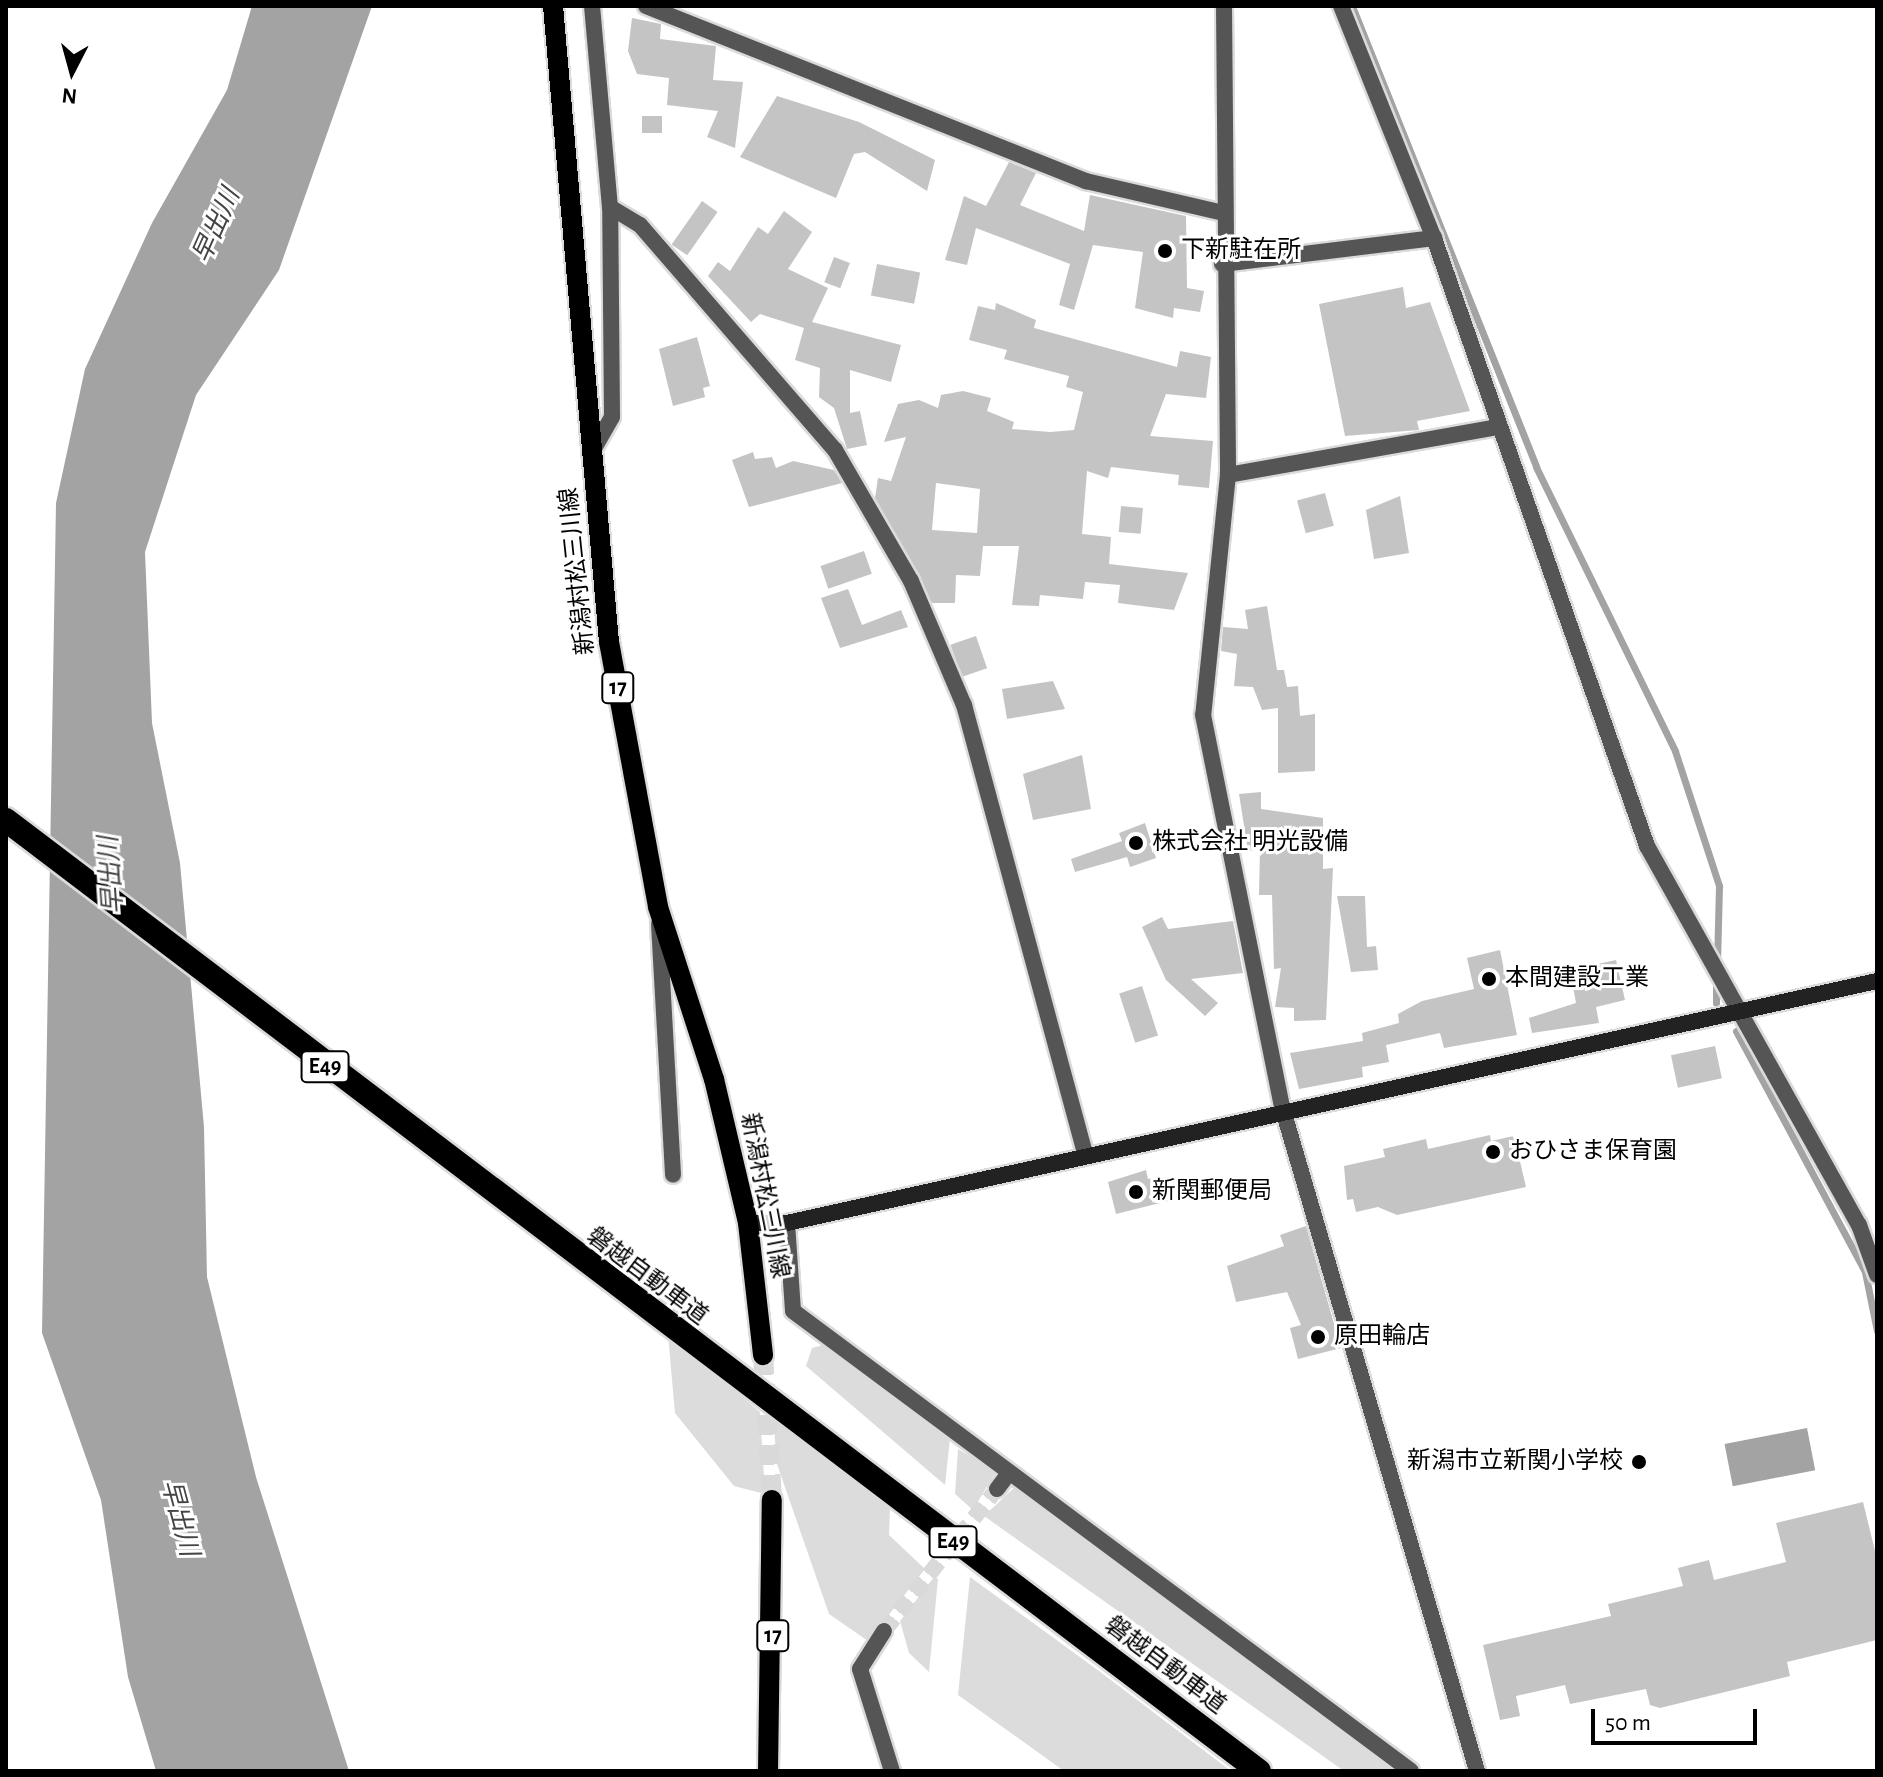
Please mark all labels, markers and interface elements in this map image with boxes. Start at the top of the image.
north arrow [32,32,112,112]
text: N [61,84,78,108]
water label: 早出川 [187,184,247,268]
place label: 下新駐在所 [1181,237,1301,265]
marker: 下新駐在所 [1156,242,1174,260]
street label: 新潟村松三川線 [555,486,601,656]
road number: 17 [600,670,636,706]
place label: 株式会社 明光設備 [1152,829,1348,857]
marker: 株式会社 明光設備 [1127,834,1145,852]
water label: 早出川 [94,835,130,915]
place label: 本間建設工業 [1505,965,1649,993]
marker: 本間建設工業 [1480,970,1498,988]
road number: E49 [299,1049,351,1085]
street label: 新潟村松三川線 [734,1111,794,1281]
place label: おひさま保育園 [1509,1138,1677,1166]
marker: おひさま保育園 [1484,1143,1502,1161]
place label: 新関郵便局 [1152,1178,1272,1206]
marker: 新関郵便局 [1127,1183,1145,1201]
street label: 磐越自動車道 [581,1222,713,1332]
place label: 原田輪店 [1334,1323,1430,1351]
marker: 原田輪店 [1309,1328,1327,1346]
place label: 新潟市立新関小学校 [1407,1448,1623,1476]
marker: 新潟市立新関小学校 [1630,1453,1648,1471]
water label: 早出川 [154,1476,204,1560]
road number: E49 [927,1524,979,1560]
street label: 磐越自動車道 [1099,1611,1231,1721]
road number: 17 [755,1618,791,1654]
scale bar [1595,1693,1761,1743]
text: 50 m [1605,1711,1651,1735]

